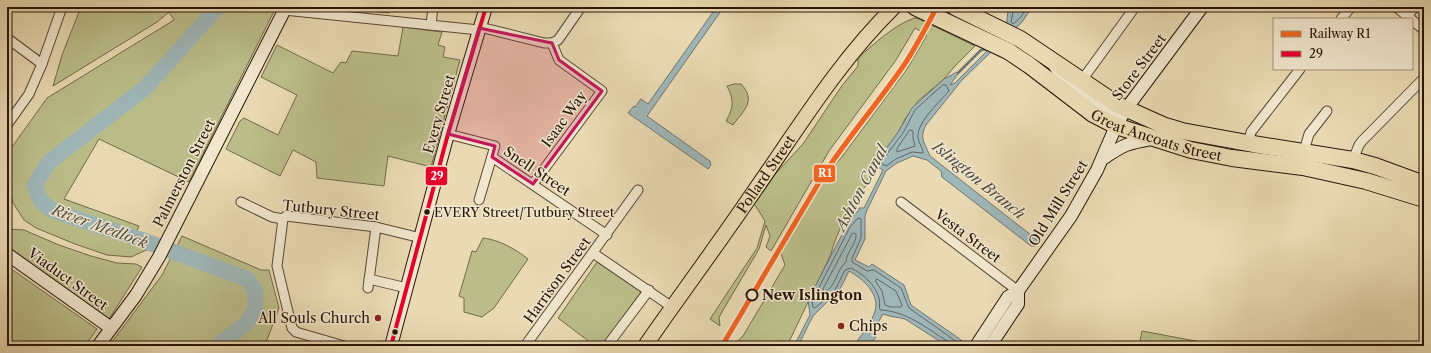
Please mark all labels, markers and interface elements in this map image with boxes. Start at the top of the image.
legend [1273,18,1413,70]
text: Railway R1 [1309,26,1371,41]
street label: Store Street [1108,30,1170,104]
text: 29 [1309,46,1323,61]
street label: Every Street [419,72,459,156]
street label: Isaac Way [537,87,591,151]
street label: Great Ancoats Street [1088,105,1223,165]
street label: Palmerston Street [149,116,219,230]
street label: Pollard Street [733,132,799,217]
water label: Islington Branch [928,136,1029,223]
water label: Ashton Canal [830,140,892,236]
street label: Snell Street [500,142,574,200]
street label: Old Mill Street [1024,157,1092,249]
line badge: R1 [813,164,836,183]
line badge: 29 [425,166,448,186]
text: R1 [818,166,832,180]
text: 29 [430,169,444,183]
street label: Tutbury Street [282,196,380,224]
water label: River Medlock [49,200,151,252]
place label: EVERY Street/Tutbury Street [434,204,615,220]
street label: Vesta Street [931,205,1005,267]
marker: EVERY Street/Tutbury Street [422,207,432,217]
street label: Harrison Street [520,233,594,327]
street label: Viaduct Street [24,243,112,314]
place label: New Islington [762,286,863,304]
marker: New Islington [745,288,759,302]
place label: All Souls Church [257,309,370,327]
marker: All Souls Church [373,313,383,323]
place label: Chips [849,317,888,335]
marker: Chips [836,321,846,331]
unlabelled marker [390,327,400,337]

